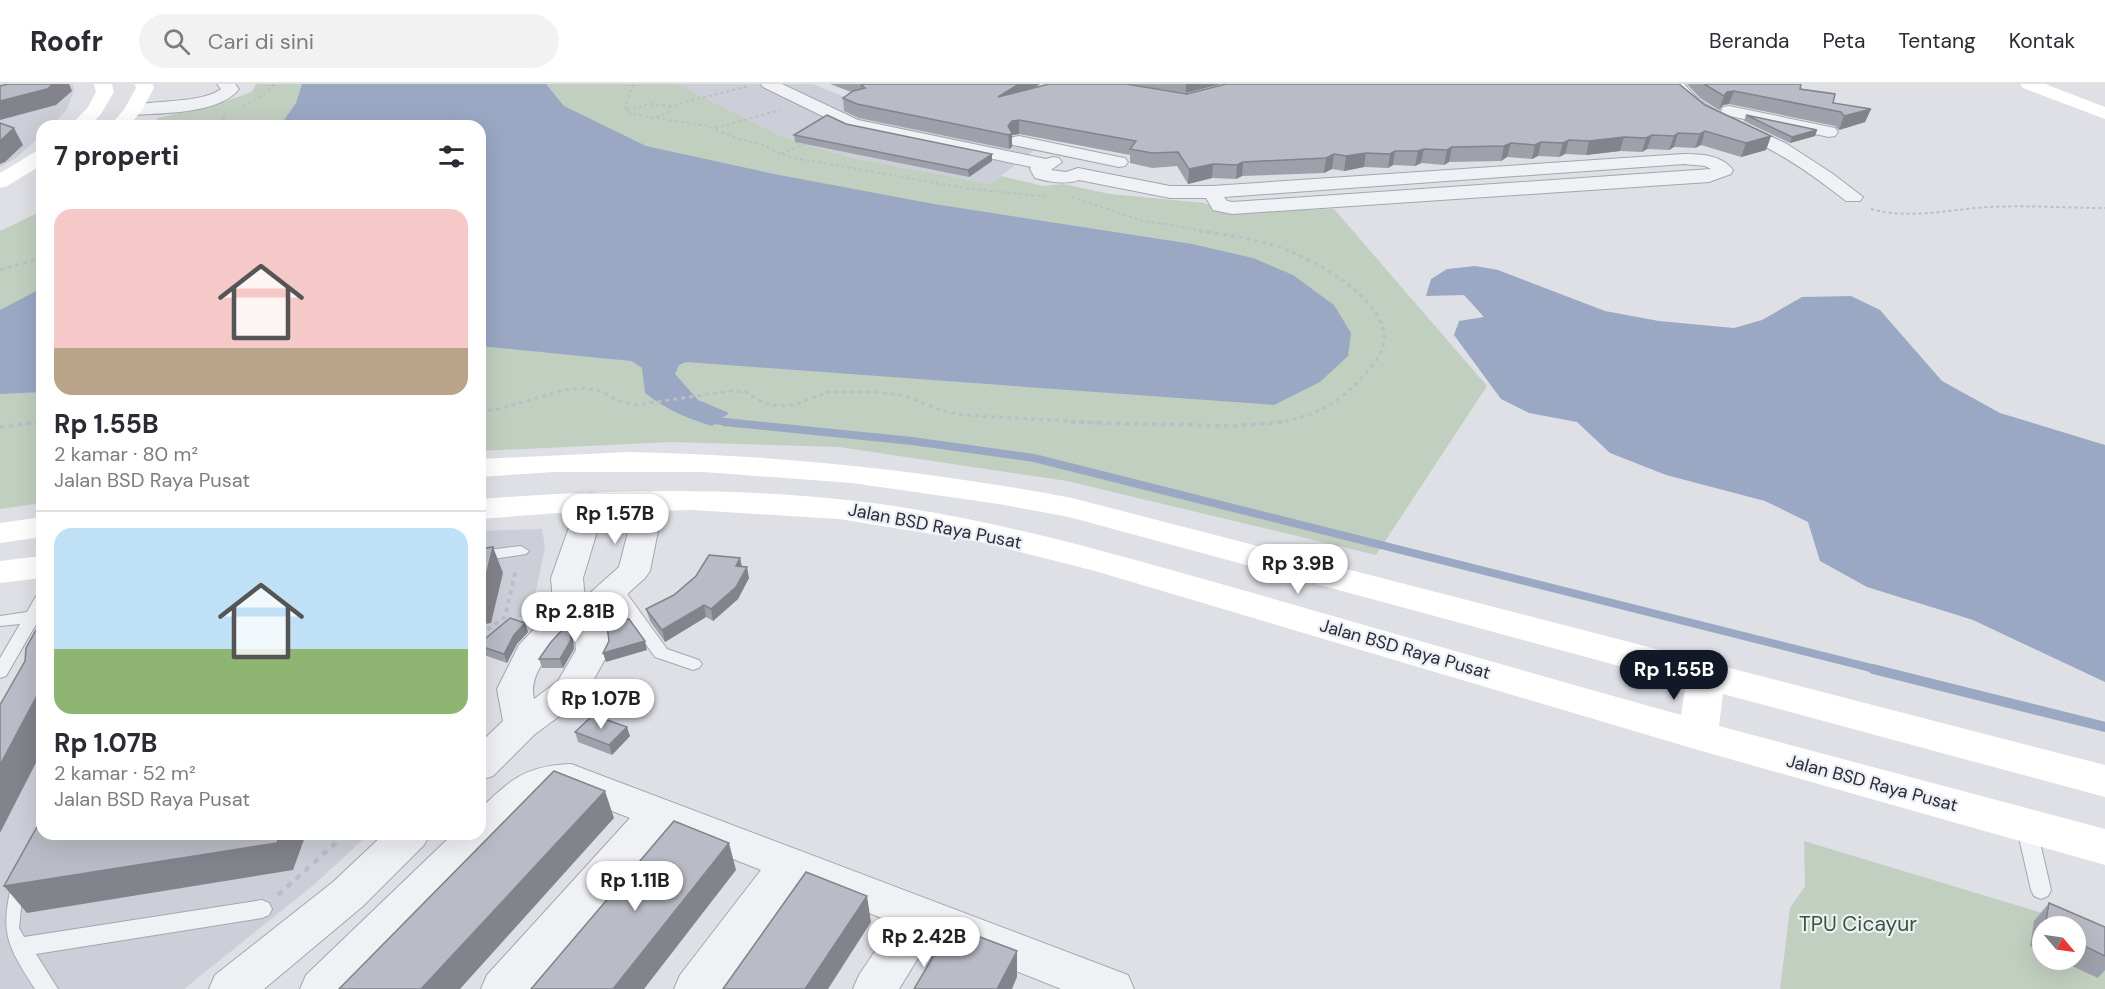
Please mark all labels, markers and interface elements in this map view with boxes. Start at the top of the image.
search box [139,14,559,68]
text: Roofr [30,23,103,60]
icon: search [160,25,193,58]
text: Cari di sini [208,27,314,56]
text: Beranda [1709,27,1790,55]
text: Peta [1823,27,1865,55]
text: Tentang [1898,27,1976,55]
text: Kontak [2009,27,2075,55]
text: 7 properti [54,139,179,173]
icon: filters [435,140,468,173]
icon: home [207,248,315,356]
text: Rp 1.55B [54,407,159,441]
text: 2 kamar · 80 m² [54,441,198,467]
text: Jalan BSD Raya Pusat [54,467,250,493]
pin: Rp 1.57B [553,494,677,545]
street label: Jalan BSD Raya Pusat [846,497,1024,555]
text: Rp 1.57B [576,500,654,526]
pin: Rp 3.9B [1243,544,1353,595]
text: Rp 3.9B [1262,550,1334,576]
icon: home [207,567,315,675]
pin: Rp 2.81B [513,592,637,643]
text: Rp 2.81B [535,598,615,624]
street label: Jalan BSD Raya Pusat [1317,613,1493,685]
pin: Rp 1.55B [1612,650,1736,701]
text: Rp 1.55B [1634,656,1714,682]
pin: Rp 1.07B [539,679,663,730]
text: Rp 1.07B [561,685,641,711]
text: Rp 1.07B [54,726,157,760]
street label: Jalan BSD Raya Pusat [1784,749,1960,817]
text: 2 kamar · 52 m² [54,760,196,786]
text: Jalan BSD Raya Pusat [54,786,250,812]
pin: Rp 1.11B [573,861,697,912]
text: Rp 1.11B [600,867,670,893]
park label: TPU Cicayur [1799,910,1917,938]
north arrow [2032,916,2086,970]
map controls [2032,916,2086,970]
pin: Rp 2.42B [862,917,986,968]
text: Rp 2.42B [882,923,966,949]

